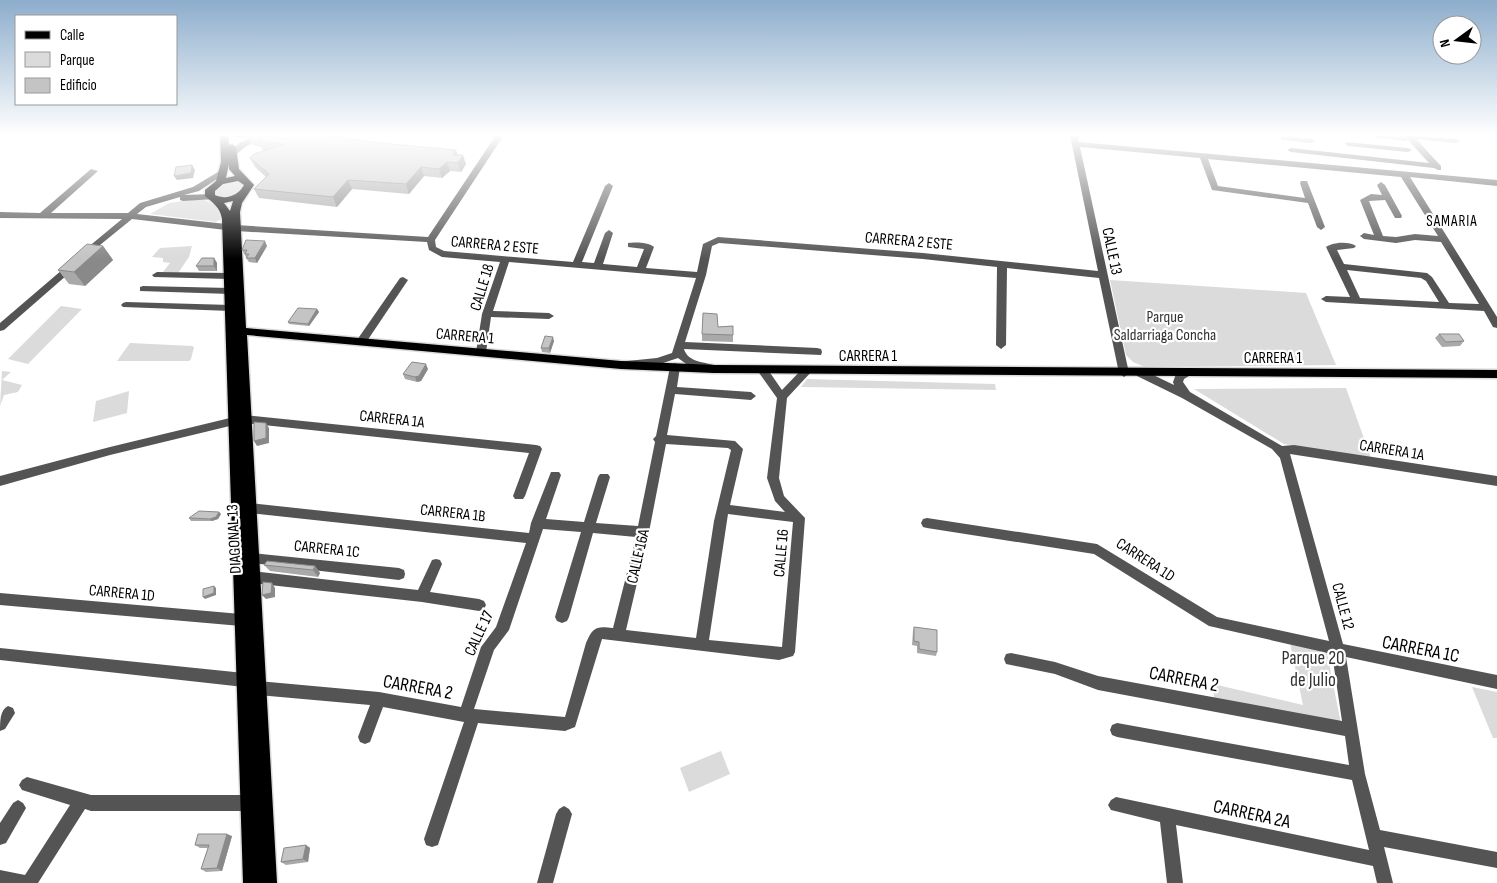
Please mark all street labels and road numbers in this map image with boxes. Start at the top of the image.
street label: CALLE 13 [1097,226,1126,277]
street label: CARRERA 2 ESTE [864,228,954,255]
street label: CARRERA 2 ESTE [450,232,540,259]
street label: CALLE 18 [466,262,499,313]
street label: CARRERA 1 [435,324,495,349]
street label: CARRERA 1 [839,347,898,366]
street label: CARRERA 1 [1244,349,1303,368]
street label: CARRERA 1A [358,407,425,432]
street label: CARRERA 1A [1358,436,1426,465]
street label: CARRERA 1B [419,501,486,526]
street label: DIAGONAL 13 [223,504,246,574]
street label: CALLE 16A [623,527,654,585]
street label: CALLE 16 [770,528,793,578]
street label: CARRERA 1D [1112,534,1178,586]
street label: CARRERA 1C [293,537,361,562]
street label: CARRERA 1D [88,581,156,606]
street label: CALLE 12 [1327,581,1358,632]
street label: CALLE 17 [461,608,498,659]
street label: CARRERA 1C [1380,631,1461,668]
street label: CARRERA 2 [1147,661,1220,697]
street label: CARRERA 2 [381,670,454,705]
street label: CARRERA 2A [1211,795,1293,834]

